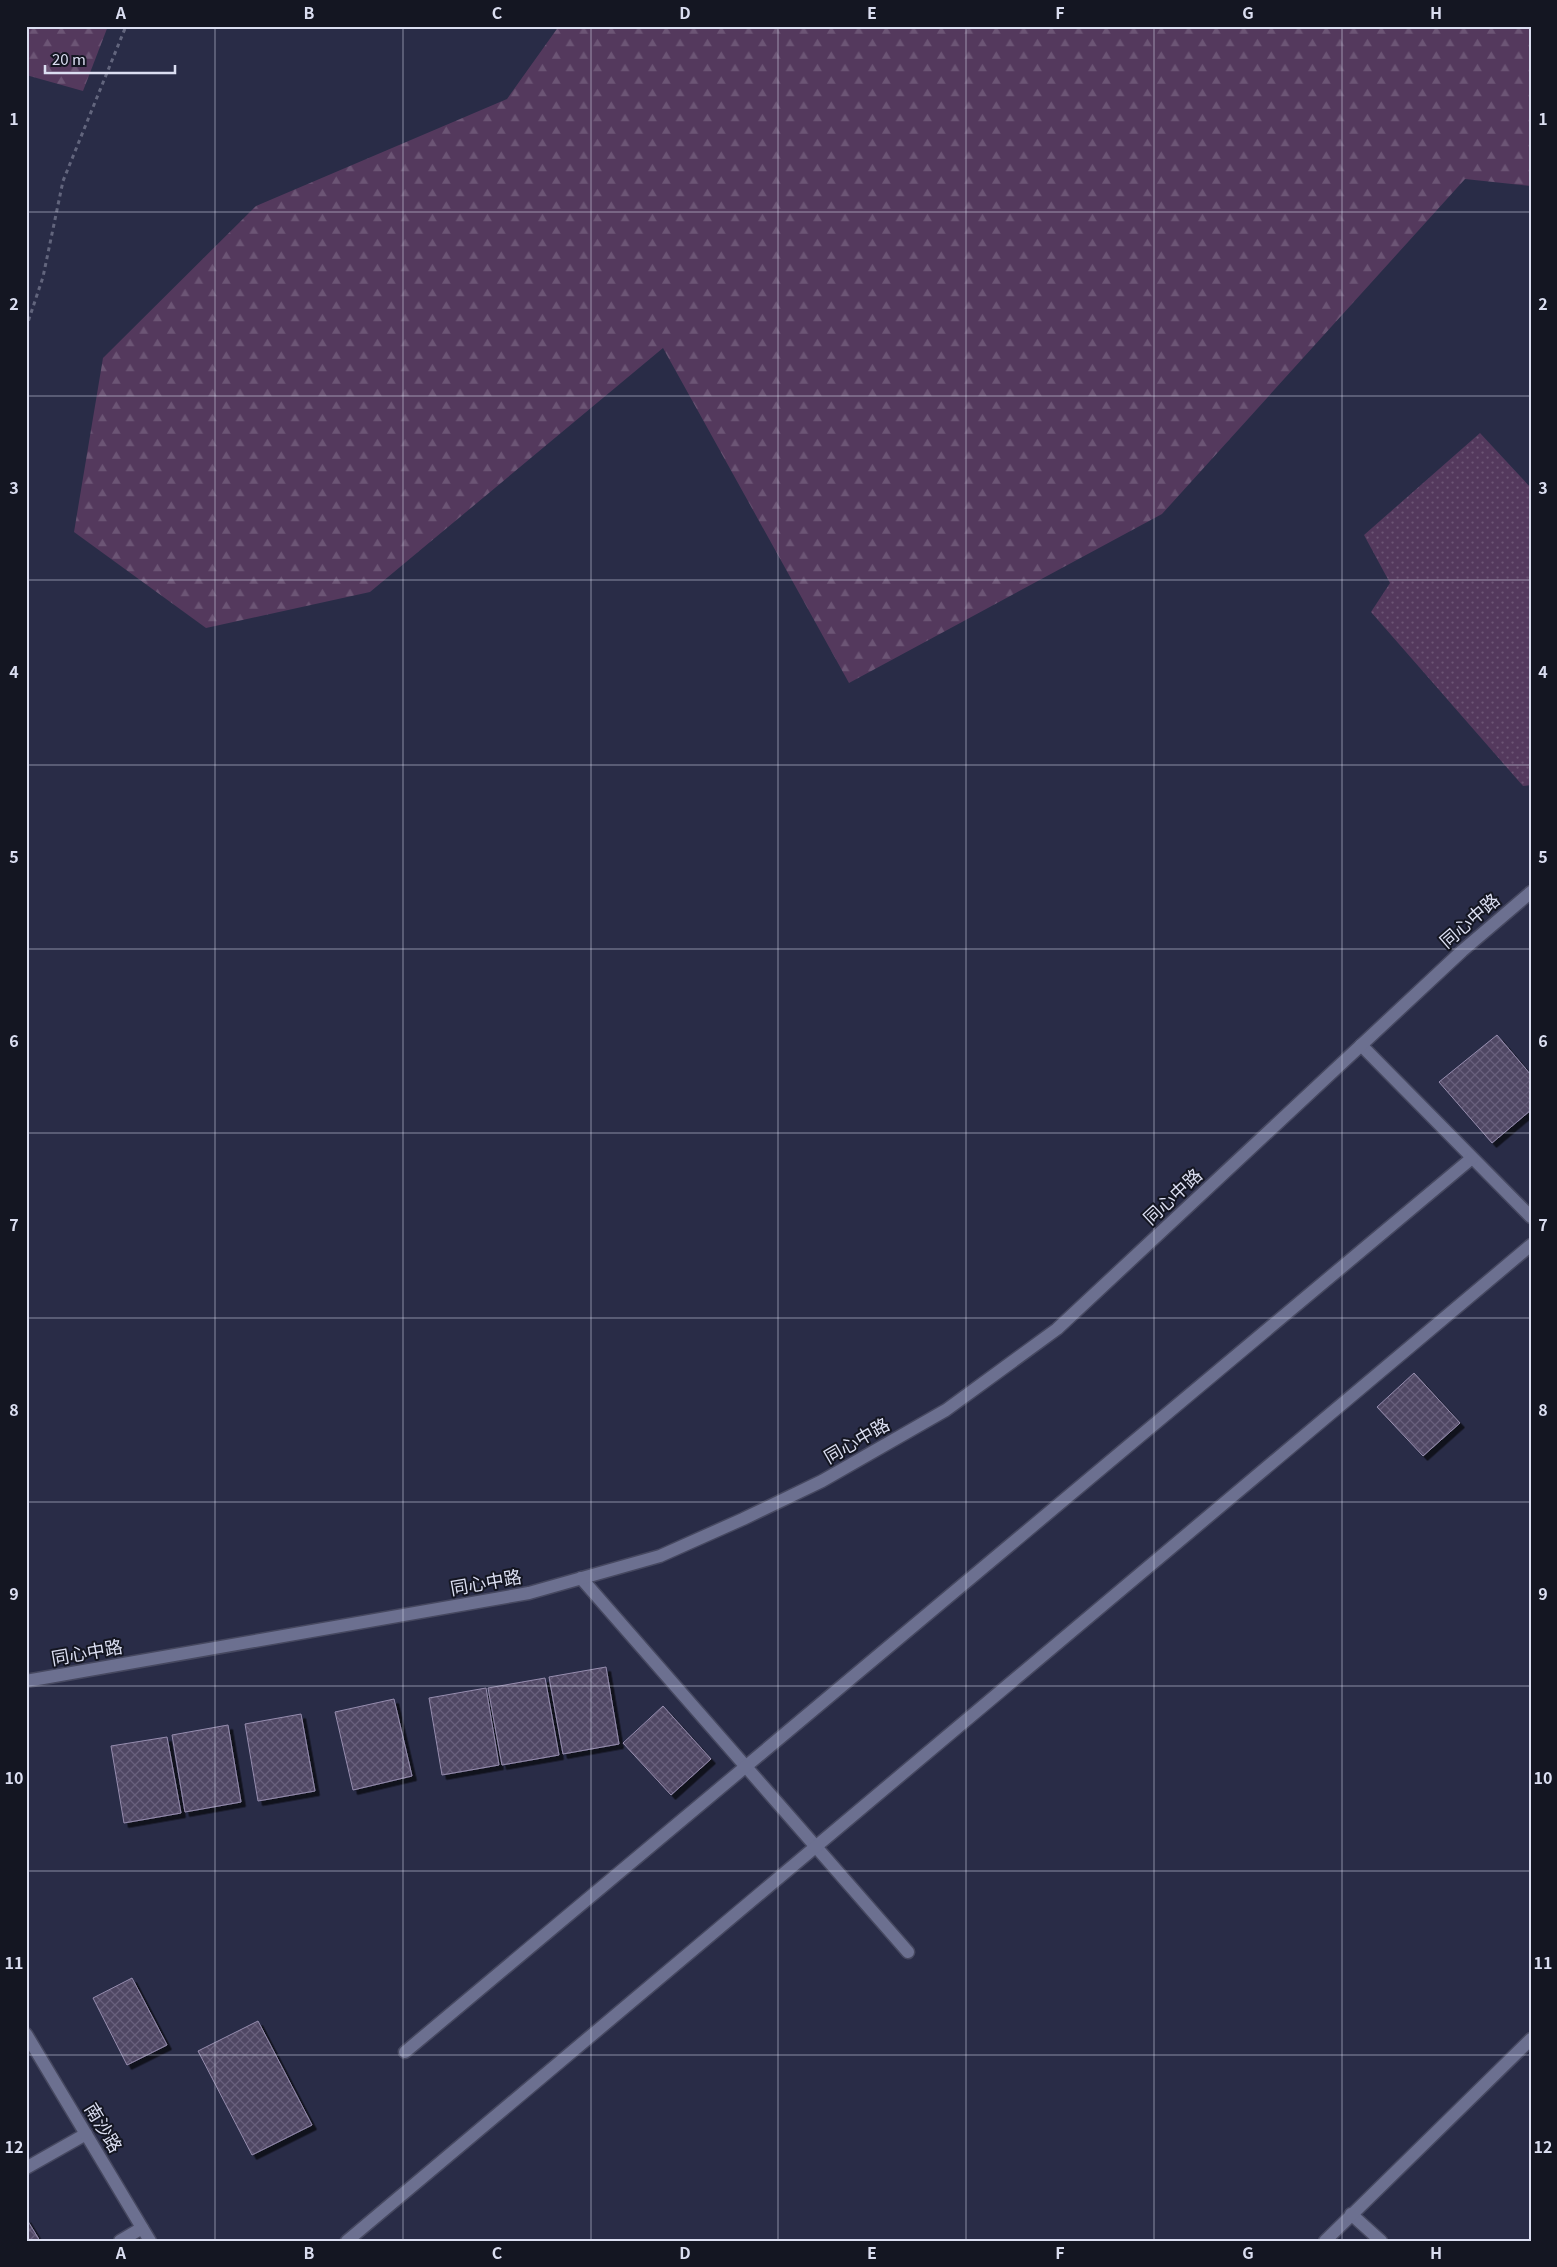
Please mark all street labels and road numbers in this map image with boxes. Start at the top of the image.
street label: 同心中路 [1433,886,1504,953]
street label: 同心中路 [1136,1161,1207,1230]
street label: 同心中路 [818,1410,894,1469]
street label: 同心中路 [448,1562,523,1600]
street label: 同心中路 [49,1632,124,1670]
street label: 南沙路 [80,2097,130,2157]

